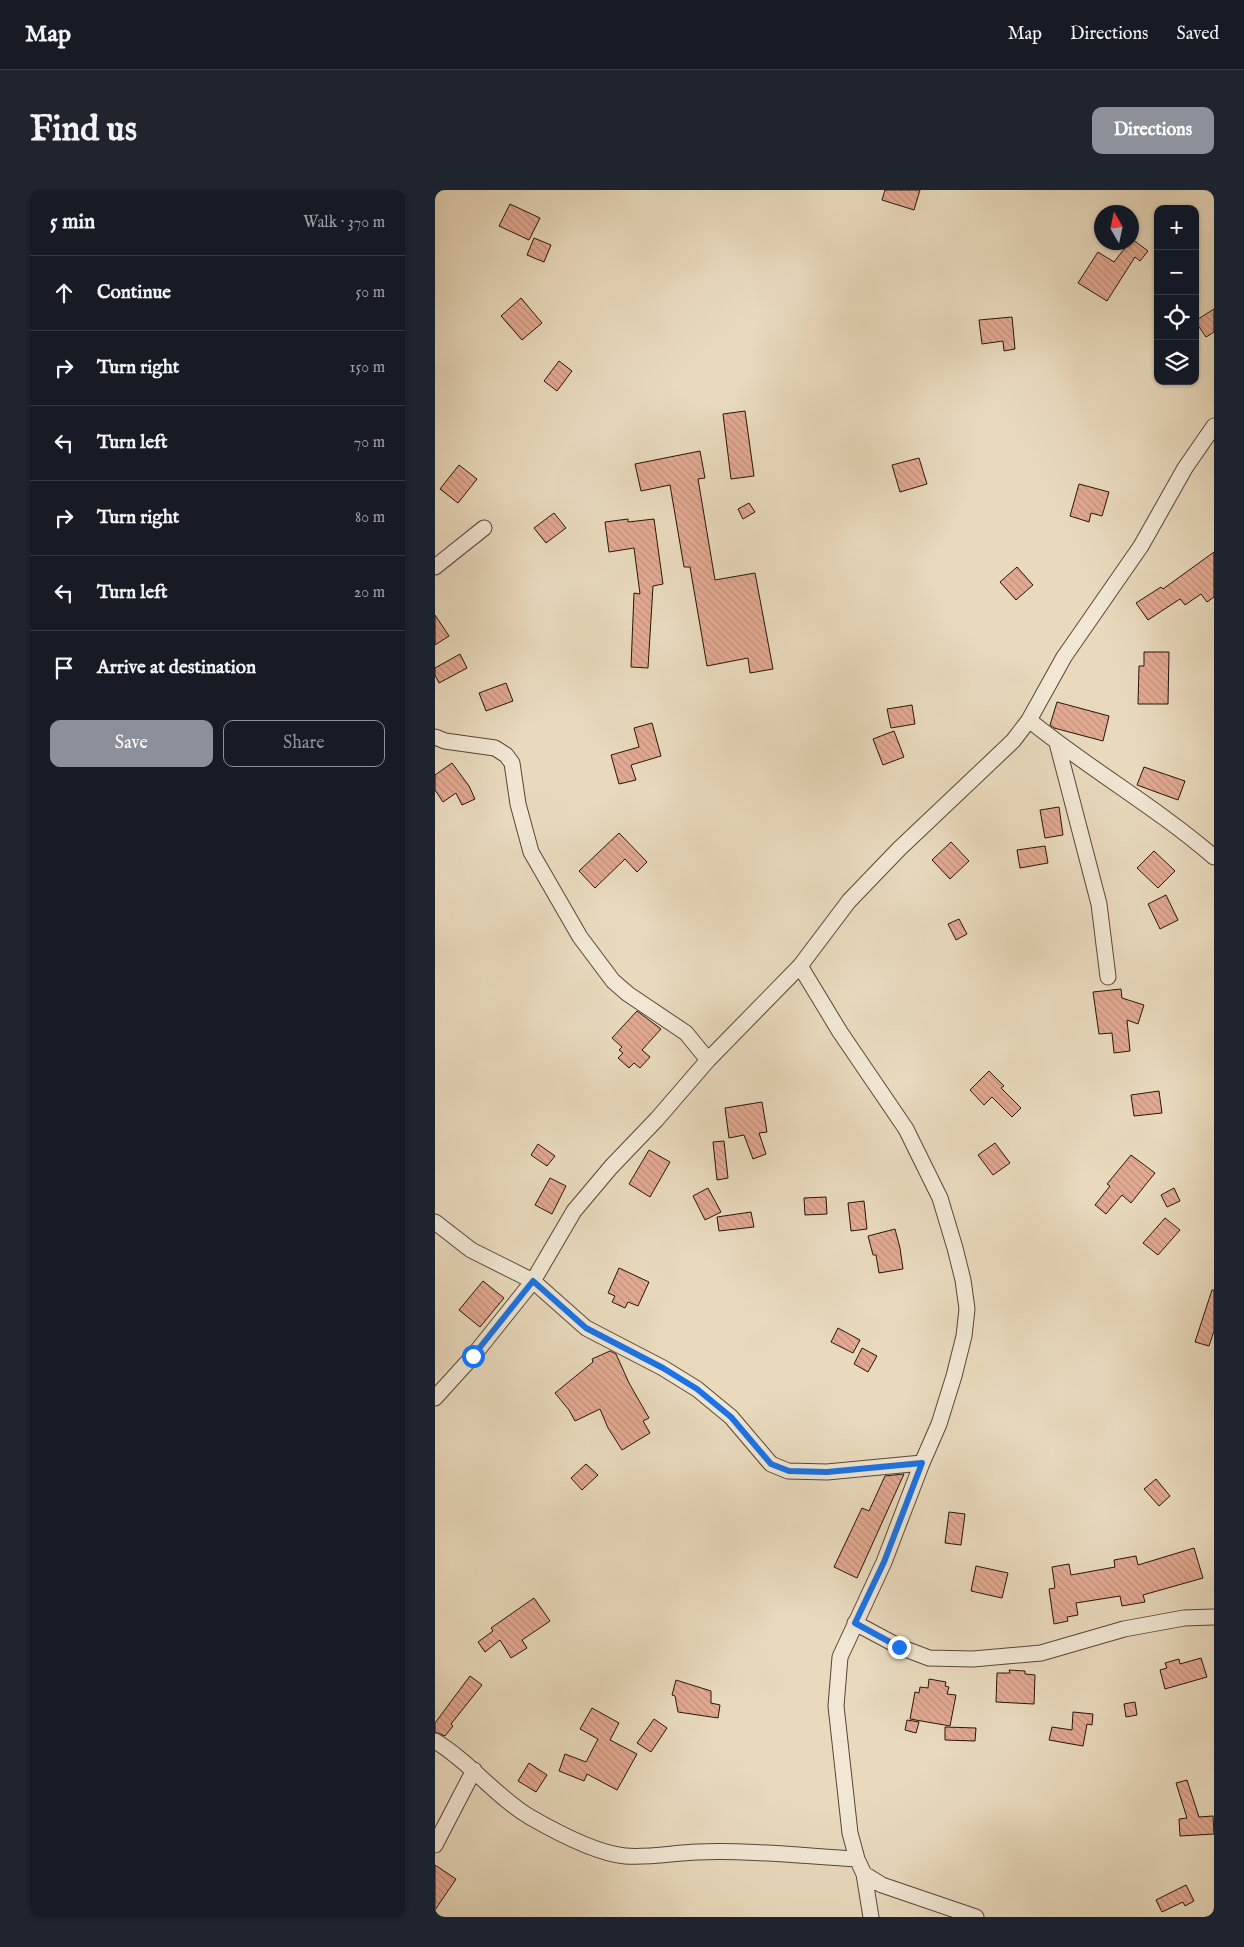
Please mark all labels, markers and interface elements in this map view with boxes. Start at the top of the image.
text: Map [25,19,71,50]
text: Map [1008,23,1042,46]
text: Directions [1070,23,1148,46]
text: Saved [1176,23,1219,46]
button: Directions [1092,107,1214,154]
text: Find us [30,108,137,153]
north arrow [1094,205,1139,250]
map controls [1154,205,1199,385]
button: + [1154,205,1199,250]
text: 5 min [50,209,95,236]
text: Walk · 370 m [303,213,385,233]
button: − [1154,250,1199,295]
icon: ahead [50,279,78,307]
text: Continue [97,281,171,305]
text: 50 m [356,283,385,303]
button: locate [1154,295,1199,340]
button: layers [1154,340,1199,385]
icon: right [50,354,78,382]
text: Turn right [97,356,179,380]
text: 150 m [350,358,385,378]
icon: left [50,429,78,457]
text: Turn left [97,431,168,455]
text: 70 m [354,433,385,453]
icon: right [50,504,78,532]
text: Turn right [97,506,179,530]
text: 80 m [355,508,385,528]
icon: left [50,579,78,607]
text: Turn left [97,581,168,605]
text: 20 m [354,583,385,603]
icon: arrive [50,654,78,682]
text: Arrive at destination [97,656,256,680]
button: Save [50,720,213,767]
button: Share [223,720,385,767]
route start [462,1345,485,1368]
route end [888,1636,911,1659]

